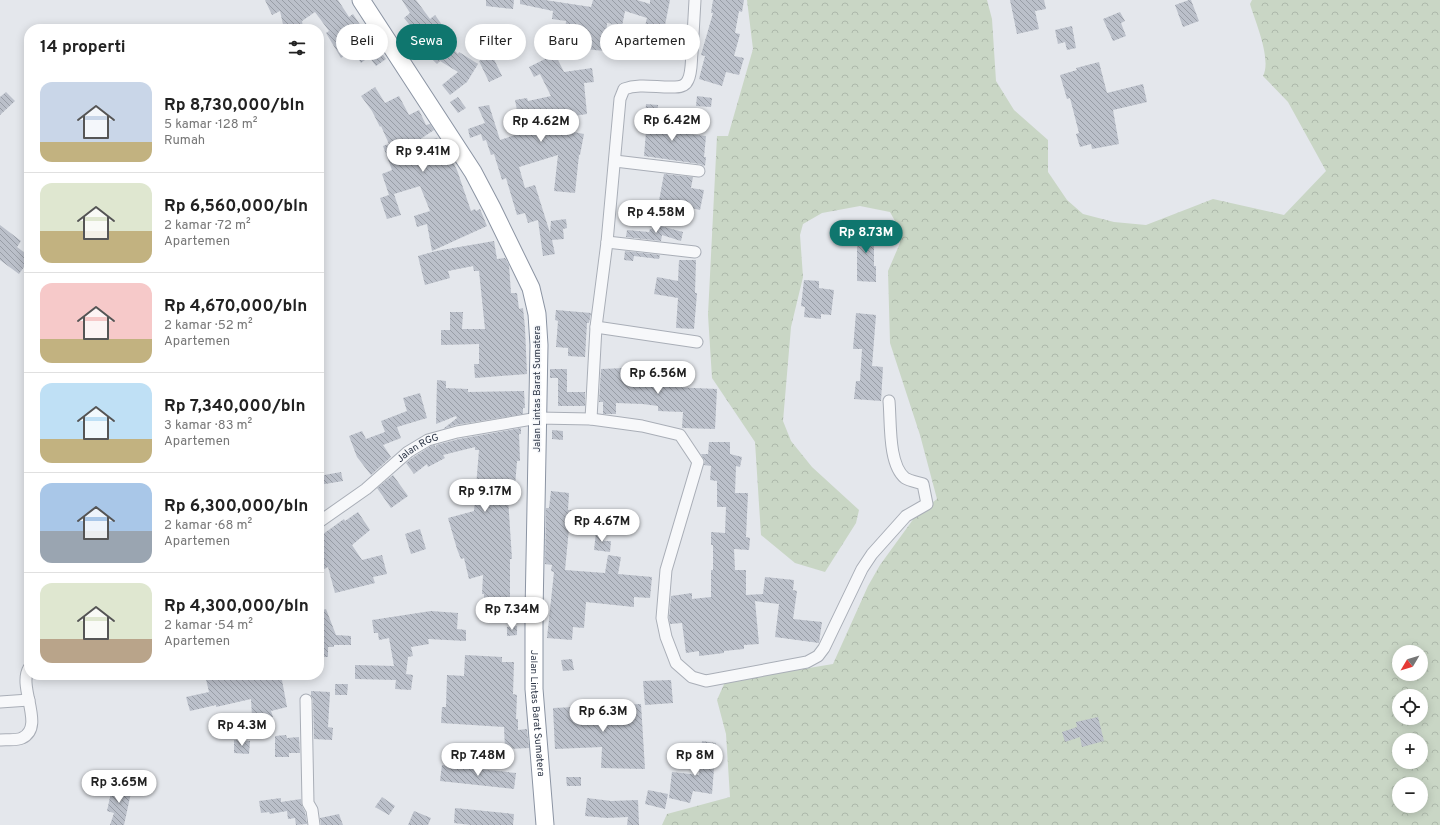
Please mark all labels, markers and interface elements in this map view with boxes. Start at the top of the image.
chip: Beli [336,24,388,60]
chip: Sewa [396,24,457,60]
chip: Filter [465,24,526,60]
chip: Baru [534,24,592,60]
chip: Apartemen [600,24,700,60]
text: 14 properti [40,37,126,59]
icon: filters [286,37,308,59]
text: Rp 8,730,000/bln [164,95,304,117]
icon: home [72,98,120,146]
pin: Rp 6.42M [631,108,713,142]
pin: Rp 4.62M [500,109,582,143]
text: Rp 6.42M [643,113,701,129]
text: Rp 4.62M [512,114,570,130]
text: 5 kamar · 128 m² [164,117,257,133]
text: Rumah [164,133,205,149]
pin: Rp 9.41M [382,139,464,173]
text: Rp 9.41M [396,144,450,160]
text: Rp 6,560,000/bln [164,196,308,218]
icon: home [72,199,120,247]
pin: Rp 4.58M [615,200,697,234]
text: Rp 4.58M [627,205,685,221]
text: 2 kamar · 72 m² [164,218,251,234]
pin: Rp 8.73M [825,220,907,254]
text: Rp 8.73M [839,225,893,241]
text: Apartemen [164,234,230,250]
text: Rp 4,670,000/bln [164,296,307,318]
icon: home [72,299,120,347]
text: 2 kamar · 52 m² [164,318,253,334]
street label: Jalan Lintas Barat Sumatera [531,326,544,452]
text: Apartemen [164,334,230,350]
pin: Rp 6.56M [617,361,699,395]
text: Rp 6.56M [629,366,687,382]
text: Rp 7,340,000/bln [164,396,306,418]
icon: home [72,399,120,447]
text: 3 kamar · 83 m² [164,418,252,434]
street label: Jalan RGG [394,431,440,465]
text: Apartemen [164,434,230,450]
pin: Rp 9.17M [444,479,526,513]
text: Rp 9.17M [458,484,512,500]
text: Rp 6,300,000/bln [164,496,308,518]
icon: home [72,499,120,547]
pin: Rp 4.67M [561,509,643,543]
text: Rp 4.67M [574,514,630,530]
text: 2 kamar · 68 m² [164,518,252,534]
text: Apartemen [164,534,230,550]
text: Rp 4,300,000/bln [164,596,309,618]
pin: Rp 7.34M [471,597,553,631]
icon: home [72,599,120,647]
text: Rp 7.34M [485,602,539,618]
text: 2 kamar · 54 m² [164,618,253,634]
text: Apartemen [164,634,230,650]
north arrow [1392,645,1428,681]
map controls [1392,645,1428,813]
street label: Jalan Lintas Barat Sumatera [528,650,548,777]
button: locate [1392,689,1428,725]
pin: Rp 6.3M [566,699,640,733]
text: Rp 6.3M [578,704,628,720]
pin: Rp 4.3M [205,713,279,747]
text: Rp 4.3M [217,718,267,734]
button: + [1392,733,1428,769]
pin: Rp 7.48M [437,743,519,777]
pin: Rp 8M [667,743,723,777]
text: Rp 7.48M [450,748,506,764]
text: Rp 8M [676,748,714,764]
pin: Rp 3.65M [78,770,160,804]
text: Rp 3.65M [91,775,147,791]
button: − [1392,777,1428,813]

